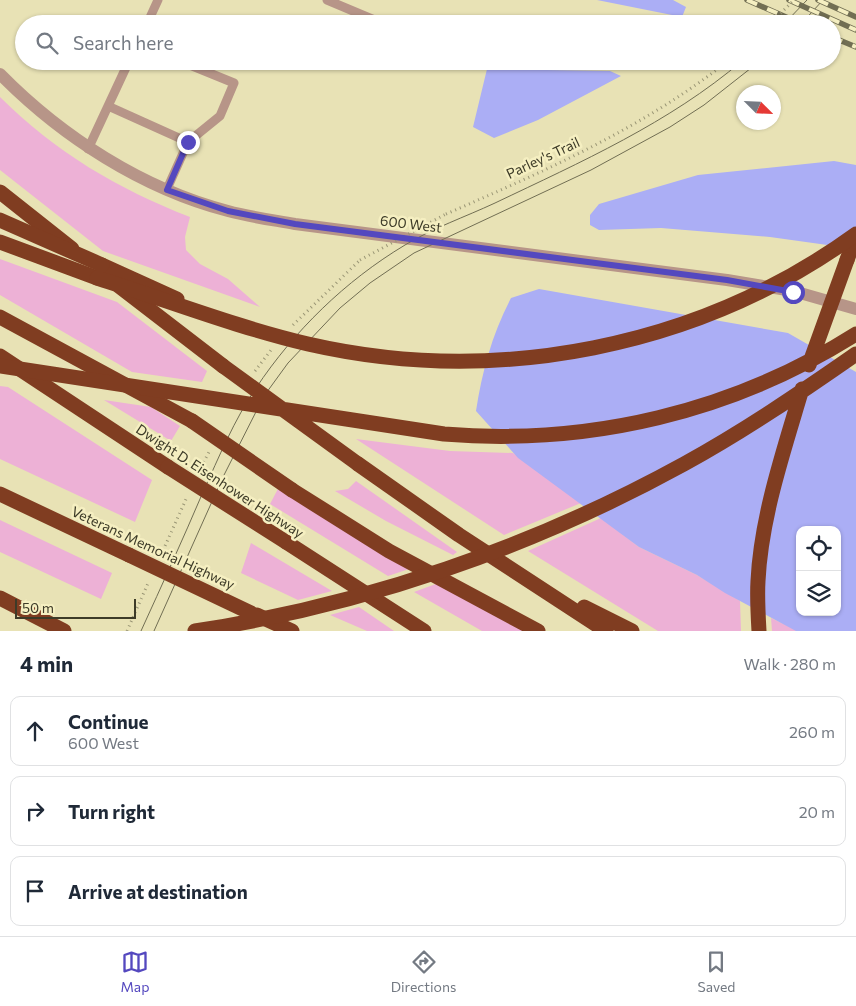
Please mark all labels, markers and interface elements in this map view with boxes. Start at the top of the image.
search box [15,15,841,70]
icon: search [33,29,61,57]
text: Search here [73,31,173,54]
north arrow [736,85,781,130]
route end [177,131,200,154]
street label: Parley's Trail [503,133,582,182]
street label: 600 West [379,211,443,236]
route start [782,281,805,304]
street label: Dwight D. Eisenhower Highway [133,420,307,541]
street label: Veterans Memorial Highway [69,502,237,593]
map controls [796,526,841,616]
button: locate [796,526,841,571]
button: layers [796,571,841,616]
scale bar [15,596,136,619]
text: 50 m [22,599,54,616]
text: 4 min [20,651,73,676]
text: Walk · 280 m [744,654,836,673]
text: Continue [68,710,148,733]
icon: ahead [21,717,49,745]
text: 260 m [789,722,835,741]
text: 600 West [68,733,139,752]
icon: right [21,797,49,825]
text: Turn right [68,800,155,823]
text: 20 m [799,802,835,821]
icon: arrive [21,877,49,905]
text: Arrive at destination [68,880,248,903]
tab: Map [121,948,149,995]
tab: Directions [391,948,456,995]
tab: Saved [698,948,735,995]

